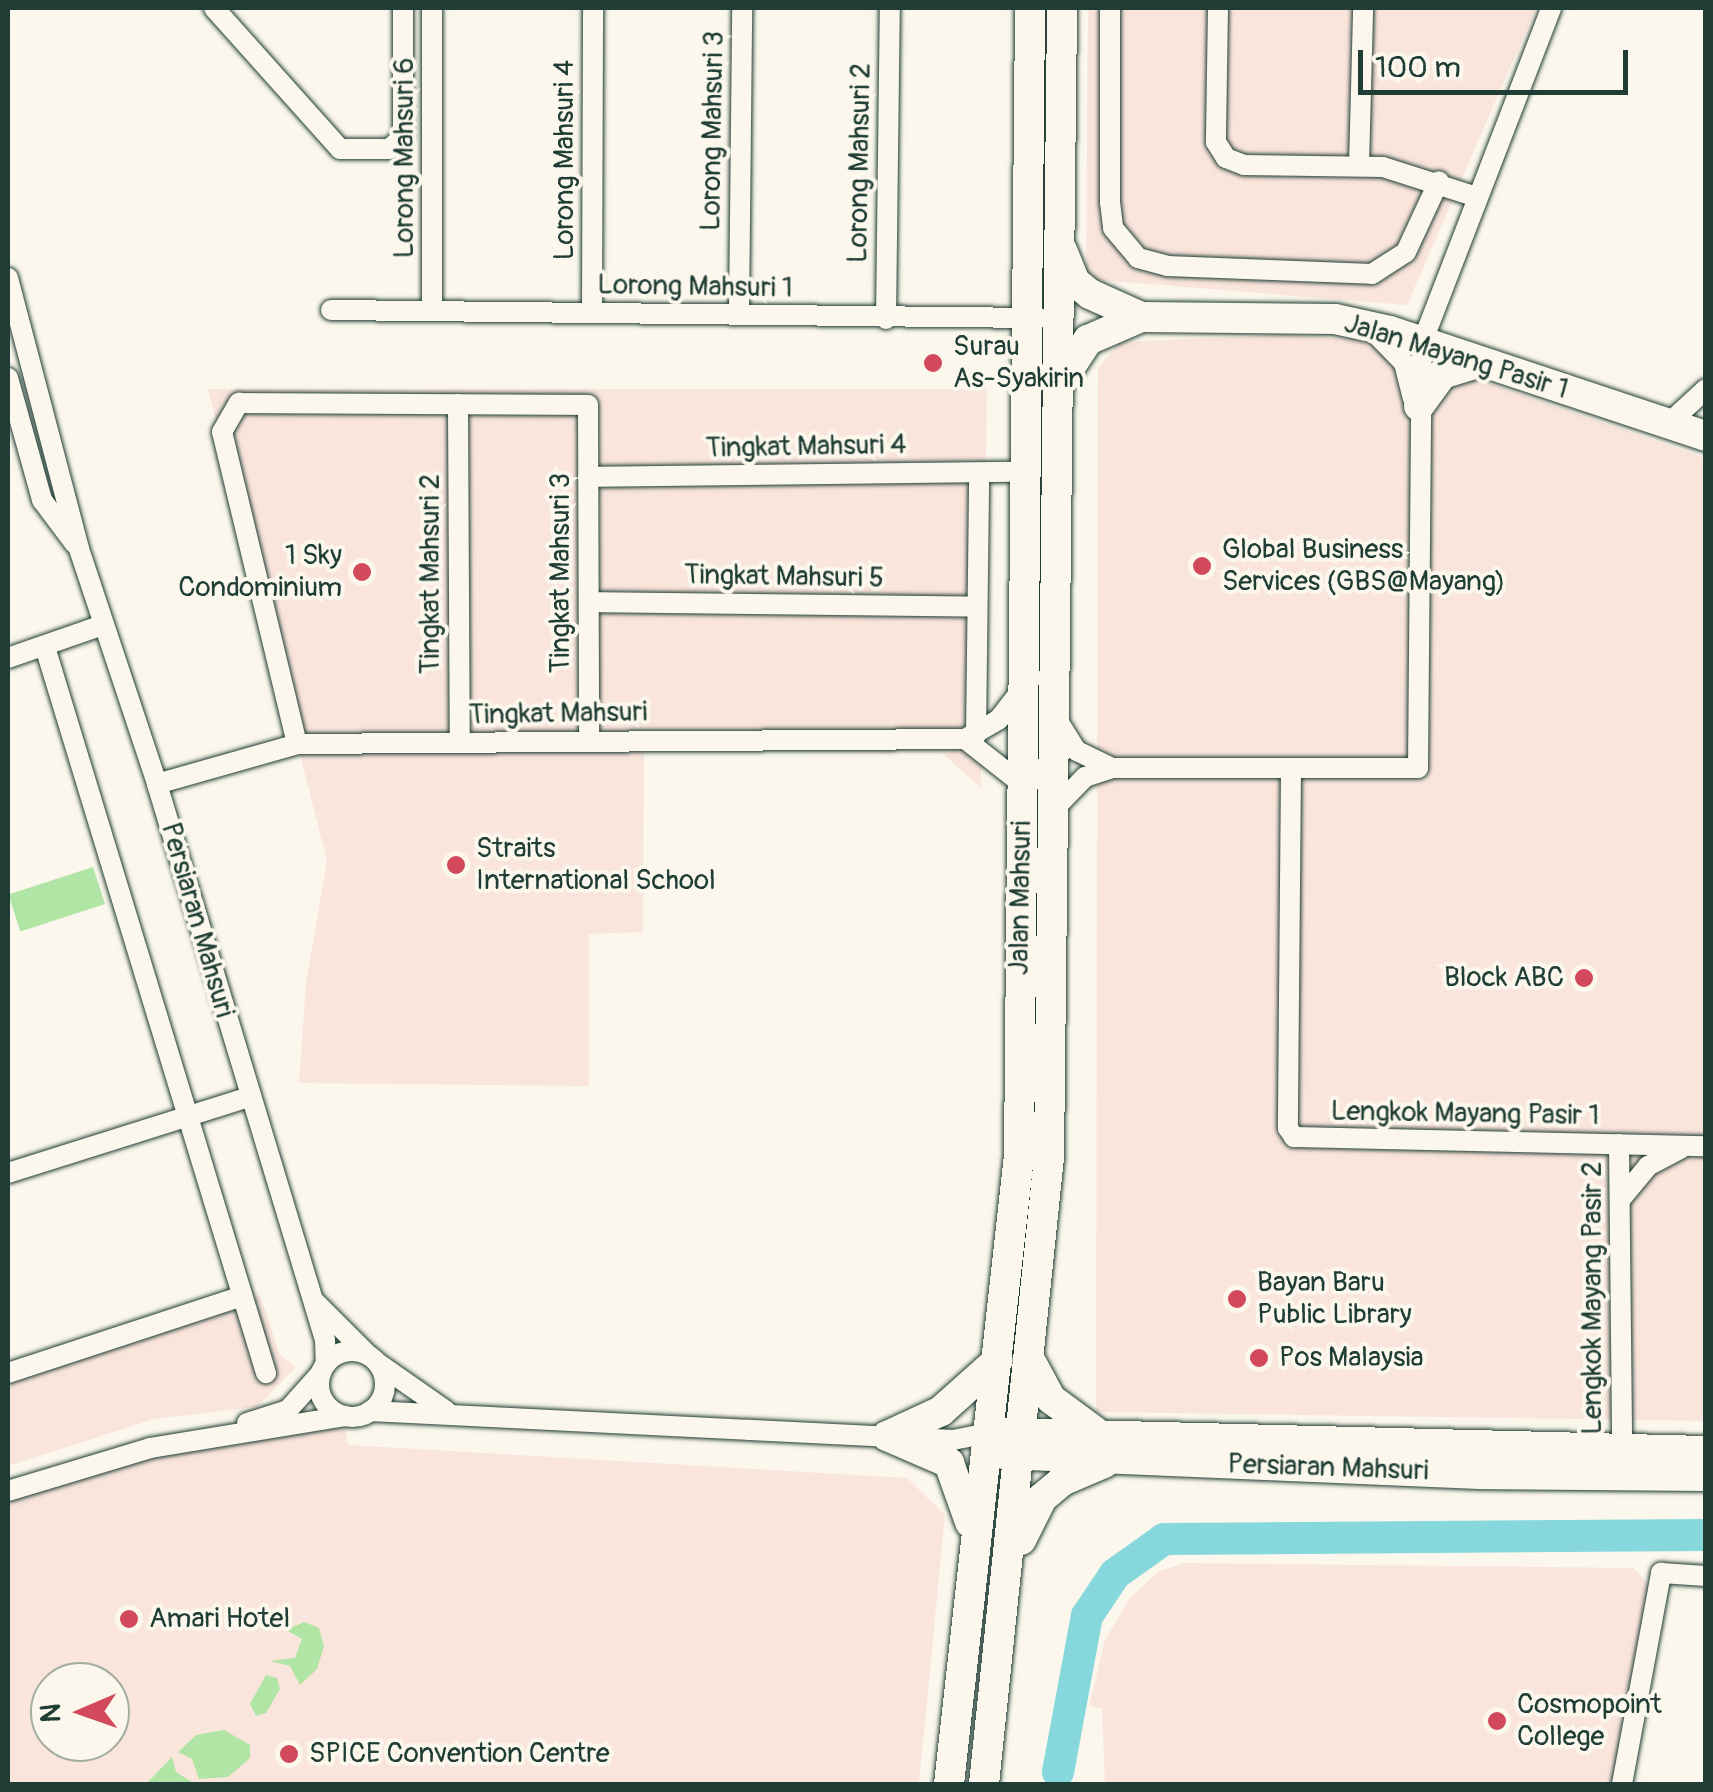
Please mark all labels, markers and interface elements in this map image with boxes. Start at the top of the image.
scale bar [1363,30,1633,92]
street label: Lorong Mahsuri 3 [694,31,732,231]
text: 100 m [1375,49,1461,86]
street label: Lorong Mahsuri 6 [388,58,422,258]
street label: Lorong Mahsuri 4 [548,60,582,260]
street label: Lorong Mahsuri 2 [841,63,879,263]
street label: Lorong Mahsuri 1 [597,268,793,306]
street label: Jalan Mayang Pasir 1 [1340,307,1572,407]
place label: Surau As-Syakirin [953,330,1084,396]
marker: Surau As-Syakirin [922,352,944,374]
street label: Tingkat Mahsuri 4 [705,428,907,466]
street label: Tingkat Mahsuri 3 [544,473,578,673]
street label: Tingkat Mahsuri 2 [414,474,448,674]
place label: Global Business Services (GBS@Mayang) [1222,533,1505,599]
place label: 1 Sky Condominium [178,539,342,605]
marker: Global Business Services (GBS@Mayang) [1191,555,1213,577]
street label: Tingkat Mahsuri 5 [684,558,884,596]
marker: 1 Sky Condominium [351,561,373,583]
street label: Tingkat Mahsuri [468,696,648,732]
street label: Persiaran Mahsuri [153,819,241,1021]
street label: Jalan Mahsuri [1003,820,1039,976]
place label: Straits International School [476,832,716,898]
marker: Straits International School [445,854,467,876]
place label: Block ABC [1444,961,1564,995]
marker: Block ABC [1573,967,1595,989]
street label: Lengkok Mayang Pasir 1 [1330,1095,1600,1133]
street label: Lengkok Mayang Pasir 2 [1576,1161,1610,1435]
place label: Bayan Baru Public Library [1257,1266,1412,1332]
marker: Bayan Baru Public Library [1226,1288,1248,1310]
place label: Pos Malaysia [1279,1341,1423,1375]
marker: Pos Malaysia [1248,1347,1270,1369]
street label: Persiaran Mahsuri [1227,1448,1429,1488]
place label: Amari Hotel [149,1602,290,1636]
marker: Amari Hotel [118,1608,140,1630]
north arrow [30,1662,130,1762]
place label: Cosmopoint College [1517,1688,1662,1754]
text: N [34,1703,69,1723]
marker: Cosmopoint College [1486,1710,1508,1732]
place label: SPICE Convention Centre [309,1737,609,1771]
marker: SPICE Convention Centre [278,1743,300,1765]

